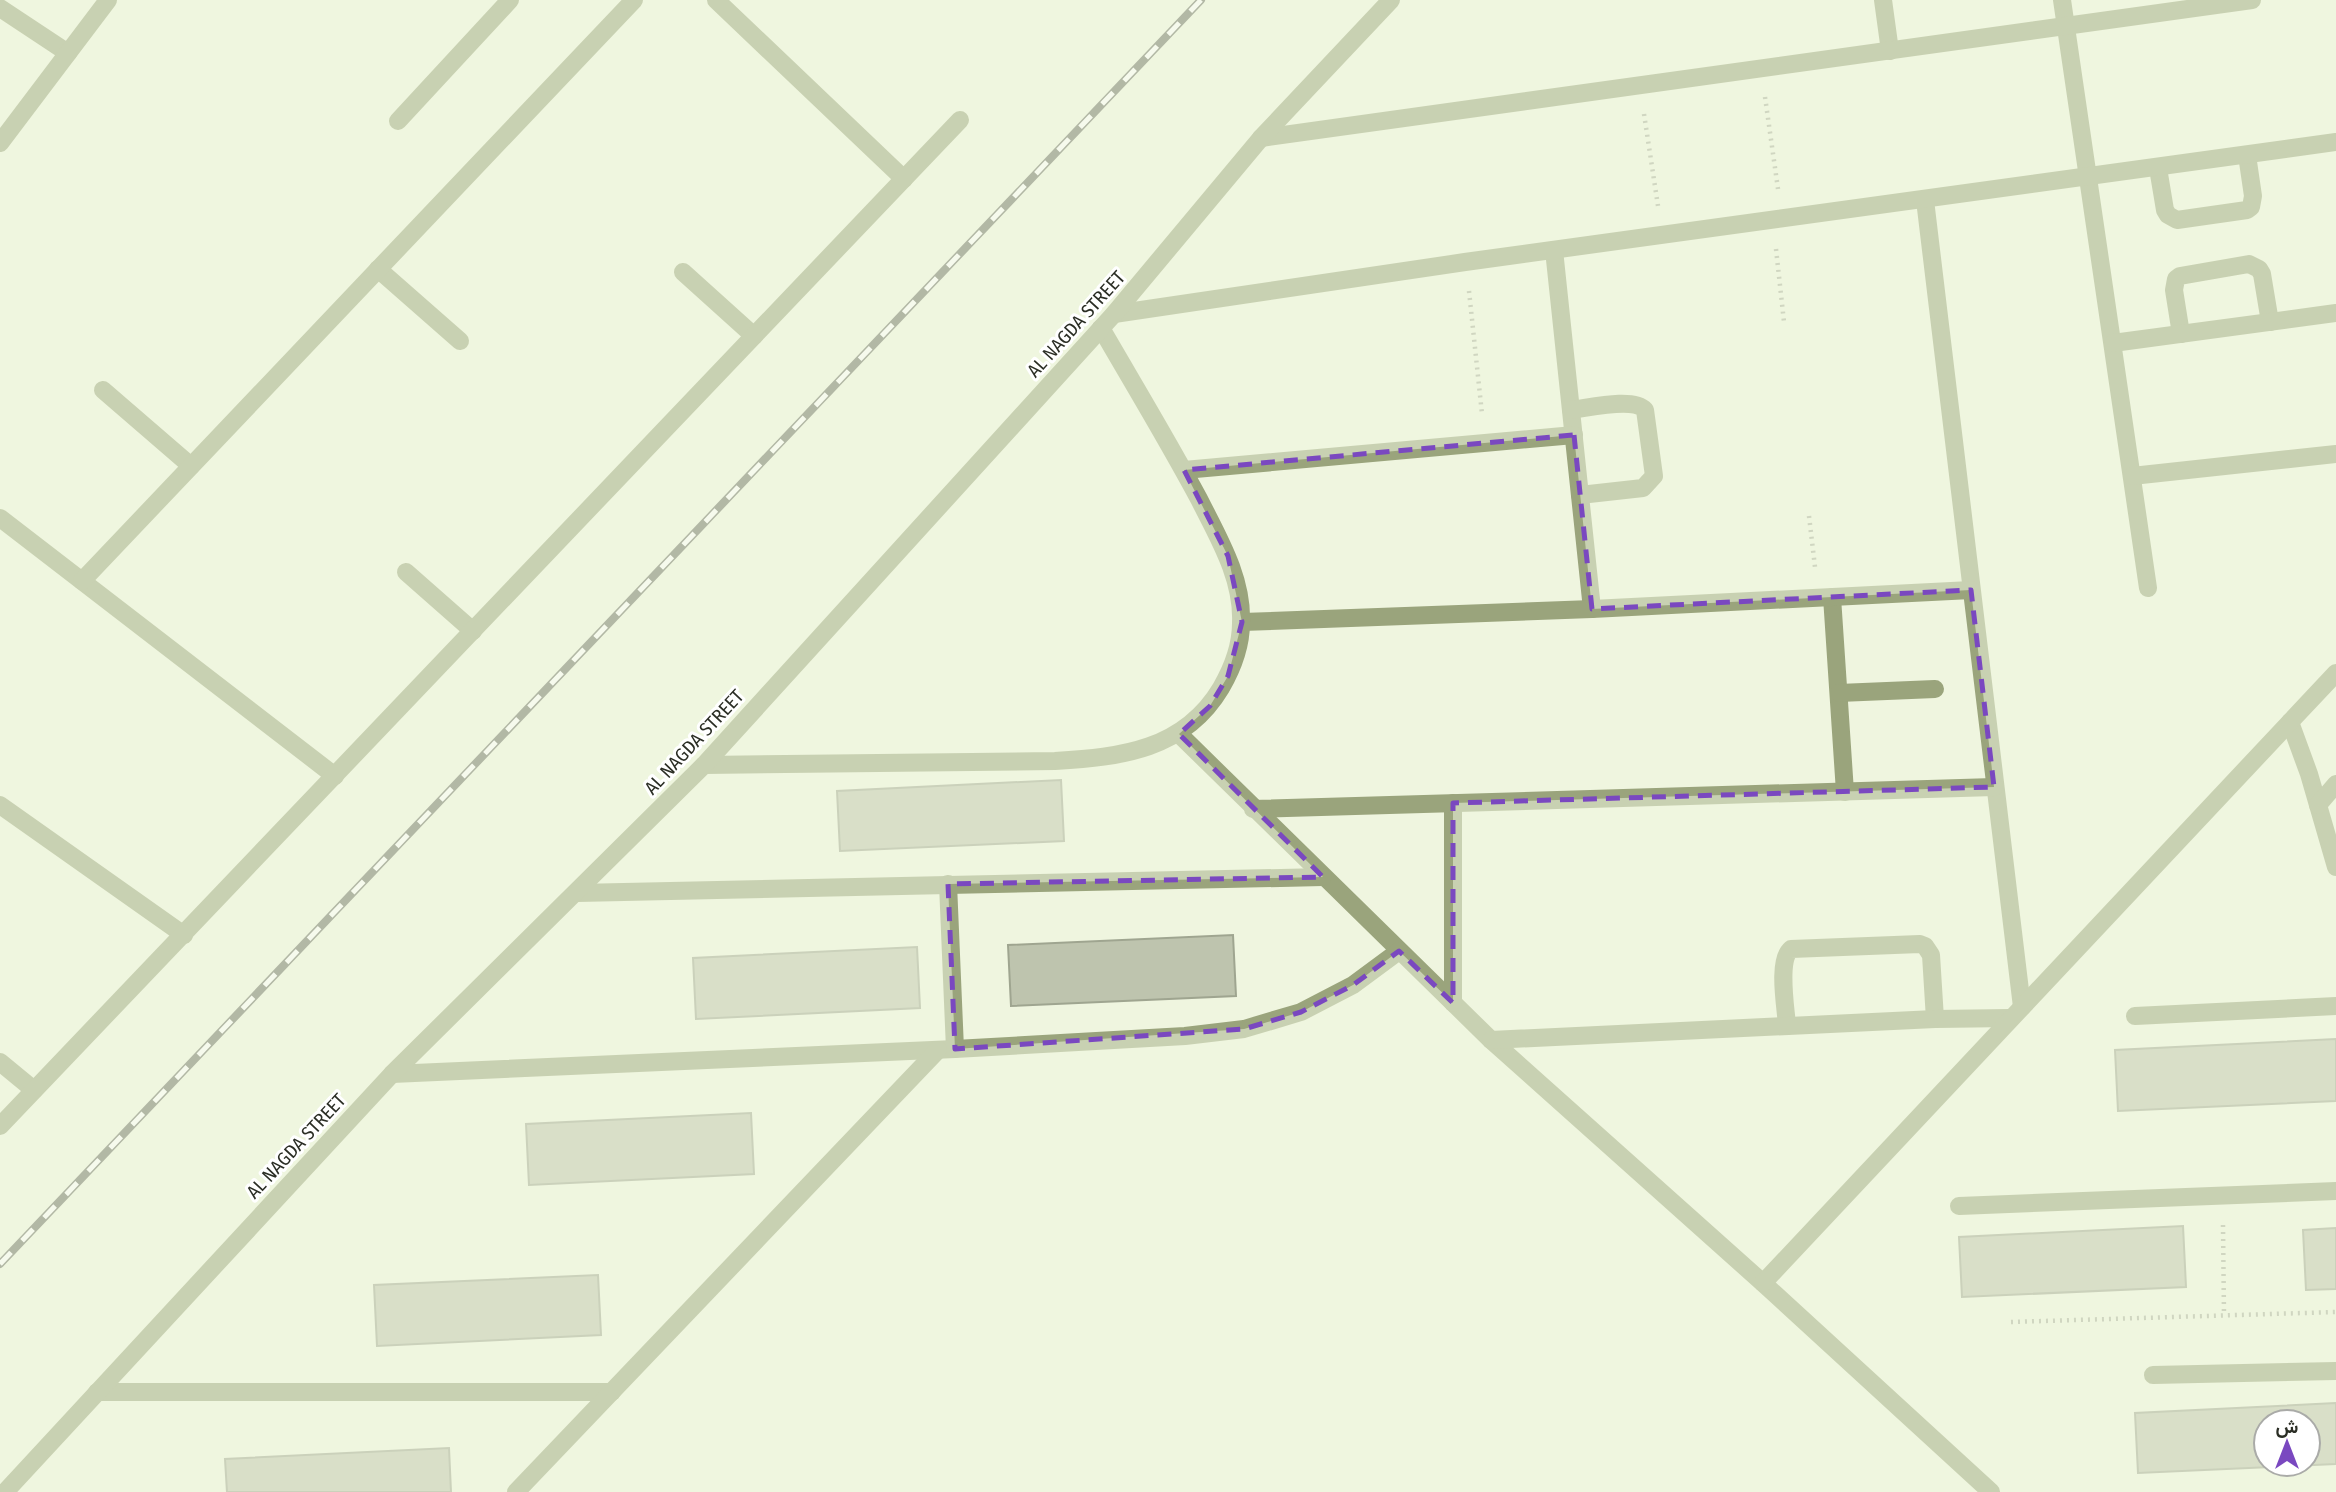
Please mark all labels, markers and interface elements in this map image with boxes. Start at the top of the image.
street label: AL NAGDA STREET [1022,266,1130,382]
street label: AL NAGDA STREET [639,685,749,799]
street label: AL NAGDA STREET [241,1089,351,1203]
north arrow [2252,1408,2322,1478]
text: ش [2276,1415,2299,1438]

